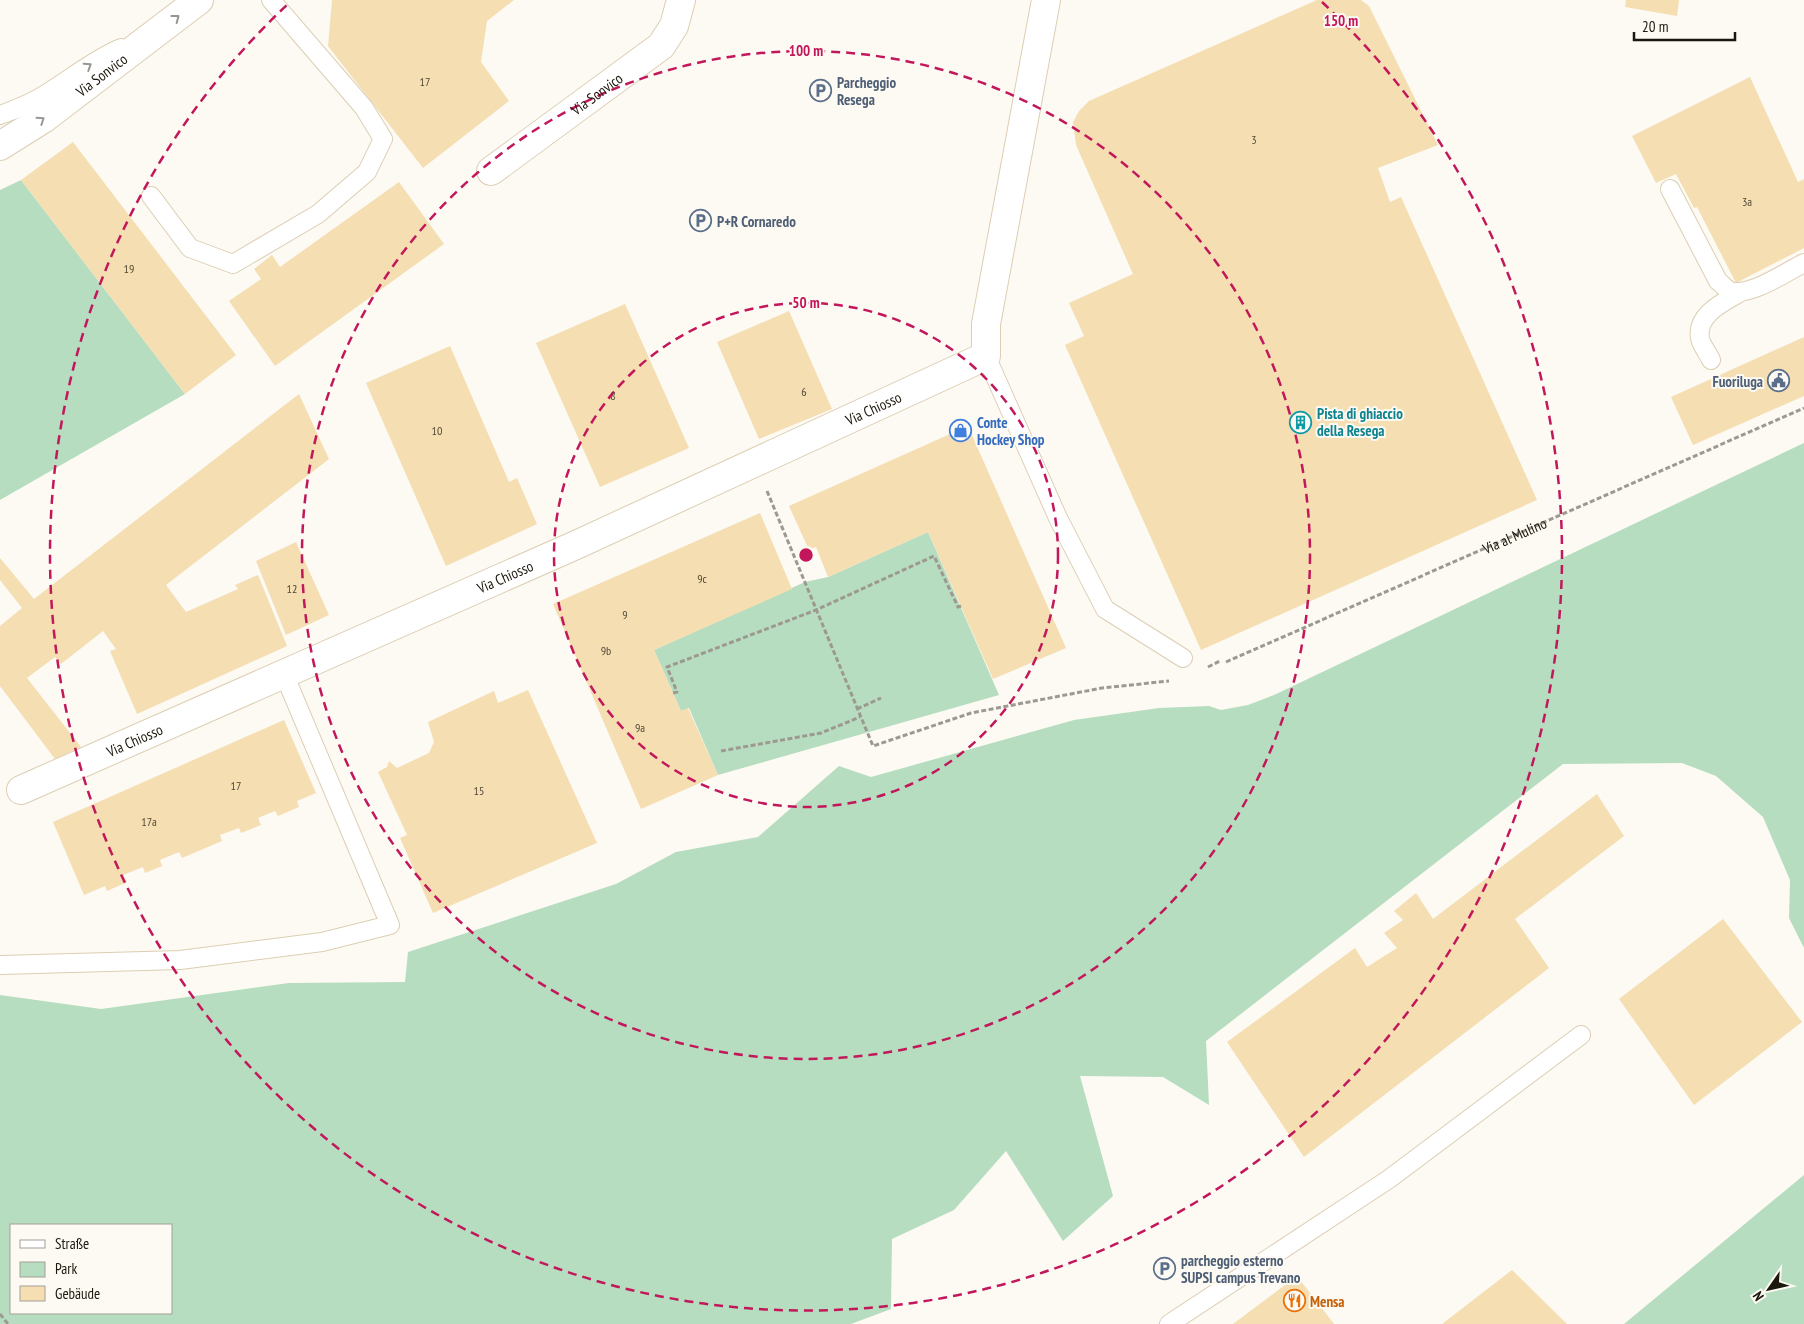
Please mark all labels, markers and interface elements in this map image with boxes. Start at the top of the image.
scale bar [1634,10,1735,42]
text: 150 m [1324,11,1358,30]
one-way arrow [170,15,179,23]
text: 20 m [1642,17,1668,36]
text: 100 m [789,41,823,60]
street label: Via Sonvico [71,49,131,101]
one-way arrow [82,63,91,72]
street label: Via Sonvico [566,68,626,119]
place label: Parcheggio Resega [837,73,896,109]
house number: 17 [420,74,430,89]
parking icon: Parcheggio Resega [809,79,833,103]
one-way arrow [36,117,45,126]
house number: 3 [1251,132,1257,147]
house number: 3a [1742,194,1752,209]
parking icon: P+R Cornaredo [689,209,713,233]
place label: P+R Cornaredo [717,212,796,231]
house number: 19 [124,261,134,276]
text: 50 m [792,293,820,312]
public building icon: Fuoriluga [1767,369,1791,393]
place label: Fuoriluga [1712,372,1763,391]
house number: 6 [801,384,807,399]
street label: Via Chiosso [841,387,904,429]
house number: 8 [610,388,616,403]
place label: Pista di ghiaccio della Resega [1317,404,1403,440]
building icon: Pista di ghiaccio della Resega [1289,410,1313,434]
place label: Conte Hockey Shop [977,413,1045,449]
shop icon: Conte Hockey Shop [949,419,973,443]
house number: 10 [432,423,442,438]
street label: Via al Mulino [1478,513,1549,558]
centre of rings [797,546,815,564]
street label: Via Chiosso [473,556,536,597]
house number: 9c [697,571,708,586]
house number: 12 [287,581,297,596]
house number: 9 [622,607,628,622]
house number: 9b [601,643,611,658]
street label: Via Chiosso [103,719,165,761]
house number: 9a [635,720,645,735]
house number: 17 [231,778,241,793]
house number: 15 [474,783,484,798]
house number: 17a [141,814,157,829]
legend [10,1224,172,1314]
text: Straße [55,1234,89,1253]
place label: parcheggio esterno SUPSI campus Trevano [1181,1251,1301,1287]
parking icon: parcheggio esterno SUPSI campus Trevano [1153,1257,1177,1281]
text: Park [55,1259,77,1278]
north arrow [1744,1264,1794,1314]
text: Gebäude [55,1284,100,1303]
text: N [1749,1288,1768,1304]
restaurant icon: Mensa [1282,1289,1306,1313]
place label: Mensa [1310,1292,1345,1311]

